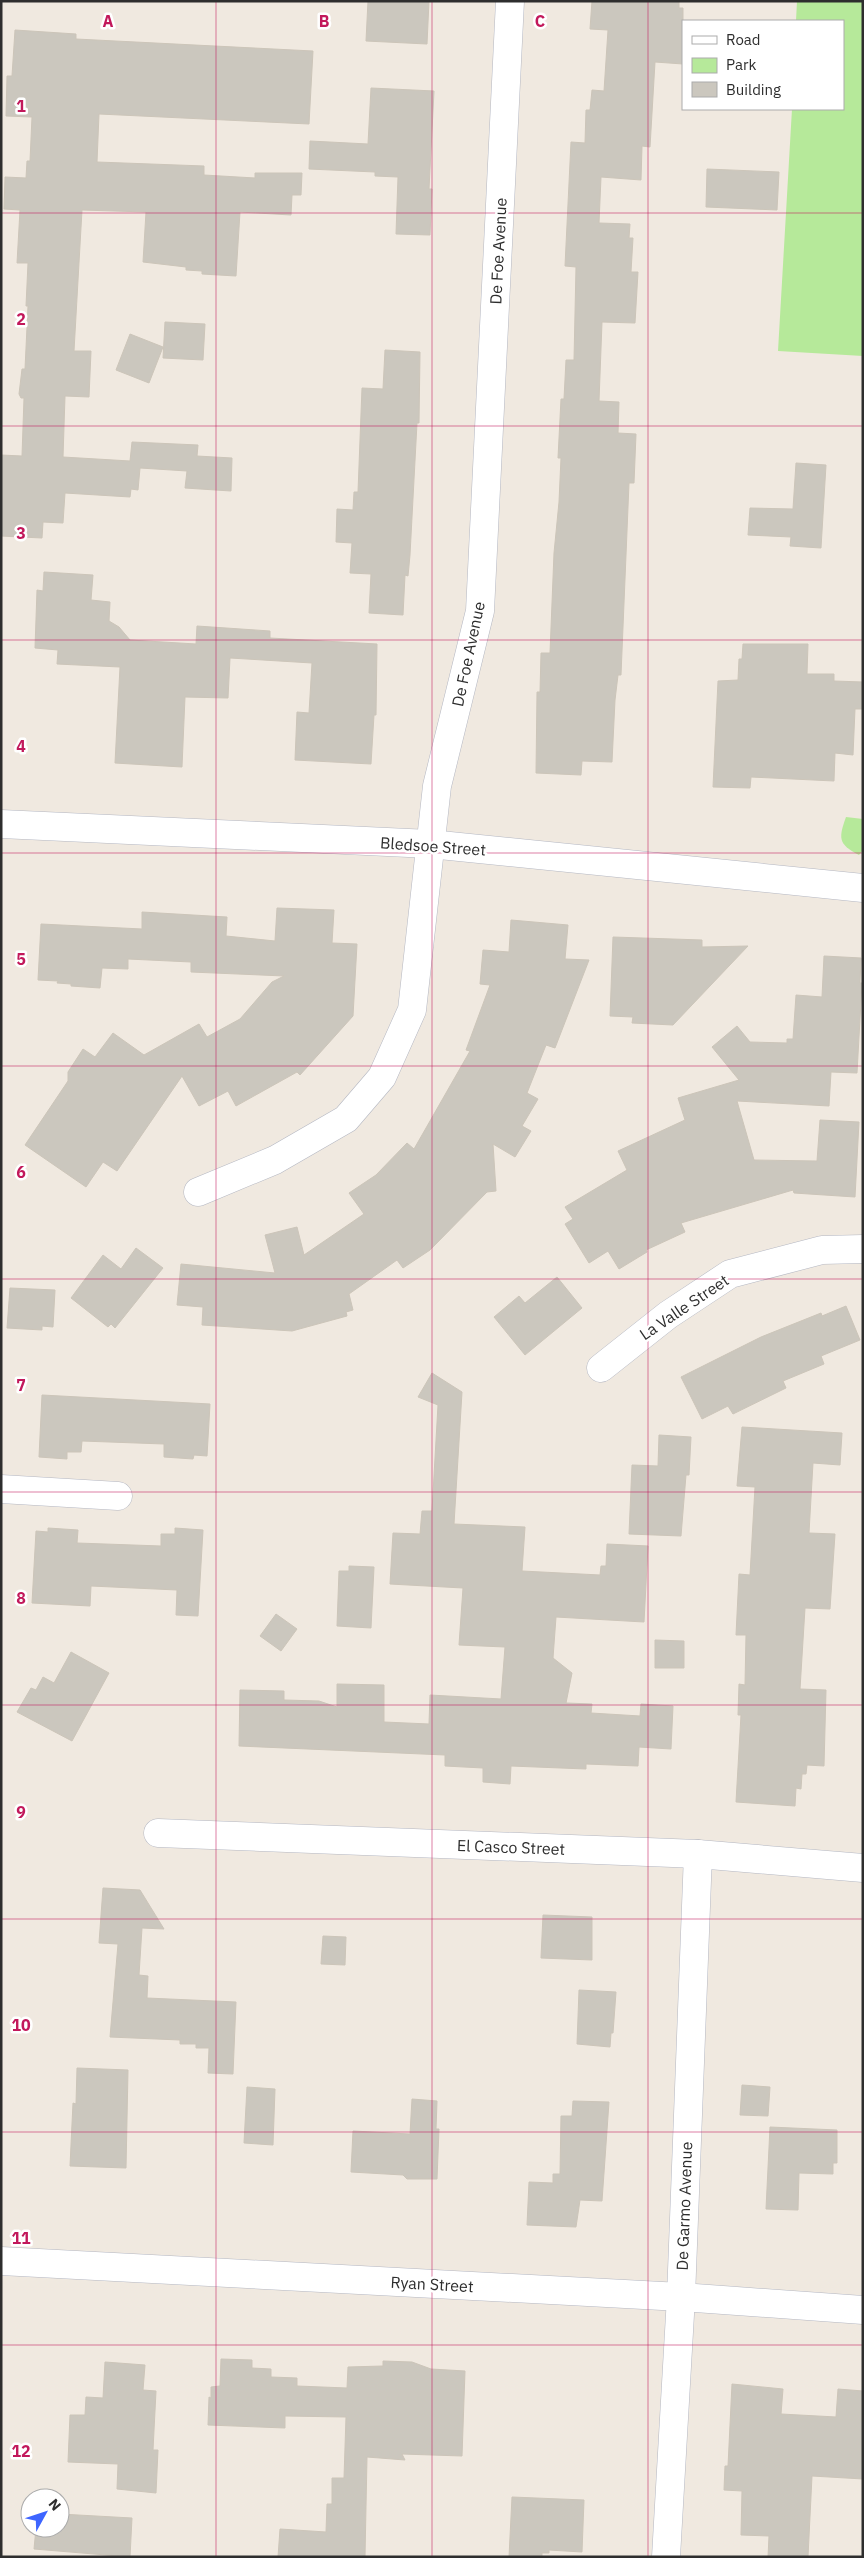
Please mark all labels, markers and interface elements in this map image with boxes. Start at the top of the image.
text: A [103,11,114,31]
text: B [319,11,330,31]
text: C [535,11,545,31]
legend [682,20,844,110]
text: Road [726,30,761,49]
text: Park [726,55,756,74]
text: Building [726,80,781,99]
text: 1 [16,96,26,116]
street label: De Foe Avenue [485,197,511,305]
text: 2 [16,309,26,329]
text: 3 [16,523,26,543]
street label: De Foe Avenue [447,599,489,708]
text: 4 [16,736,26,756]
street label: Bledsoe Street [379,832,487,860]
text: 5 [16,949,26,969]
text: 6 [16,1162,26,1182]
street label: La Valle Street [636,1270,732,1344]
text: 7 [16,1375,26,1395]
text: 8 [16,1588,26,1608]
text: 9 [16,1802,26,1822]
street label: El Casco Street [457,1835,565,1859]
text: 10 [11,2015,31,2035]
street label: De Garmo Avenue [672,2141,696,2271]
text: 11 [11,2228,31,2248]
street label: Ryan Street [390,2272,474,2296]
text: 12 [11,2441,31,2461]
north arrow [20,2488,70,2538]
text: N [45,2495,65,2514]

